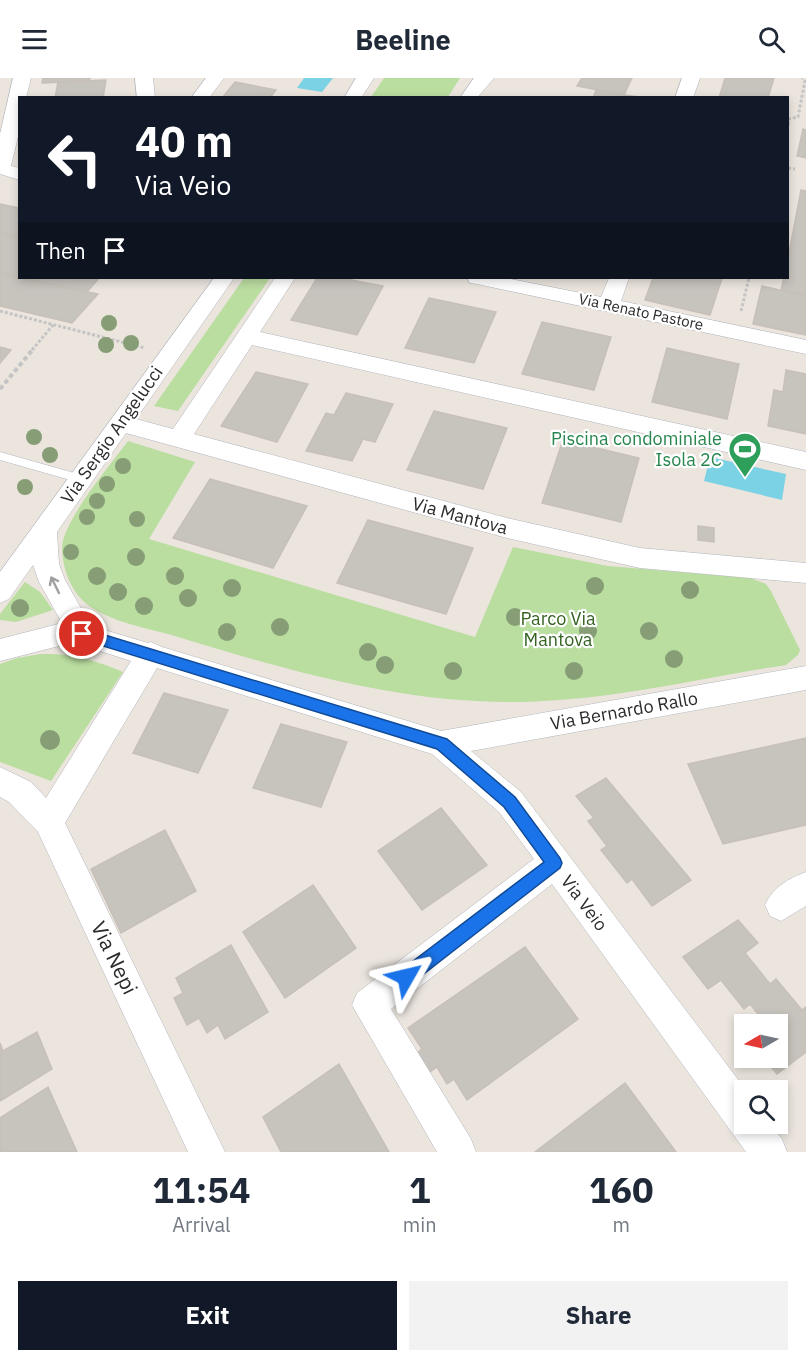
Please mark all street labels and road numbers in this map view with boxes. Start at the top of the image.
street label: Via Renato Pastore [577,289,705,334]
street label: Via Sergio Angelucci [55,361,168,508]
street label: Via Mantova [410,492,511,539]
street label: Via Bernardo Rallo [548,686,699,735]
street label: Via Veio [556,870,613,935]
street label: Via Nepi [85,916,145,999]

